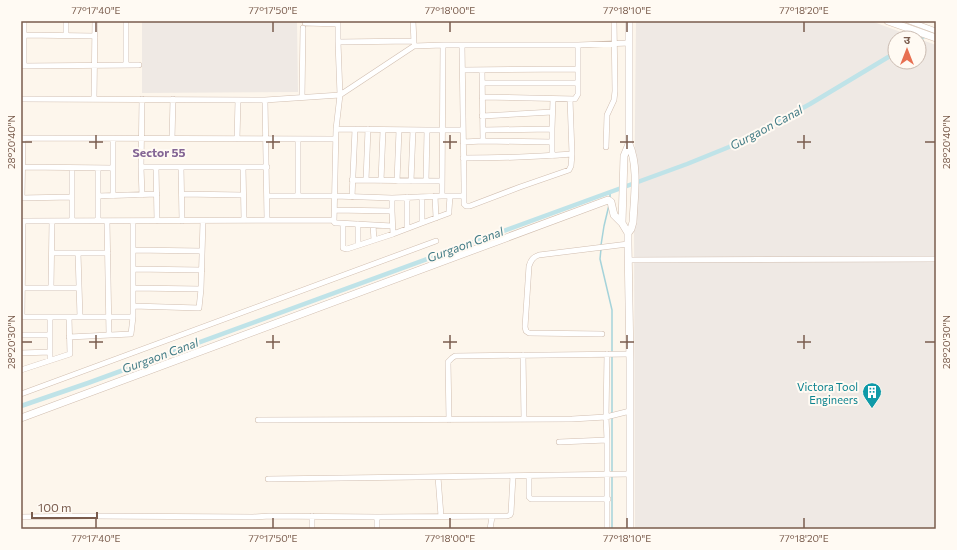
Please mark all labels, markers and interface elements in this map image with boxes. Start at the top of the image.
text: 77°17'40"E [71,4,121,16]
text: 77°17'50"E [249,4,297,16]
text: 77°18'00"E [425,4,475,16]
text: 77°18'10"E [603,4,651,16]
text: 77°18'20"E [779,4,829,16]
north arrow [887,30,927,70]
text: उ [904,33,911,46]
water label: Gurgaon Canal [727,102,805,152]
text: 28°20'40"N [5,115,17,169]
text: 28°20'40"N [940,115,952,169]
district label: Sector 55 [133,145,185,159]
water label: Gurgaon Canal [425,223,506,264]
text: 28°20'30"N [5,315,17,369]
text: 28°20'30"N [940,315,952,369]
water label: Gurgaon Canal [120,334,201,375]
place label: Victora Tool Engineers [797,380,858,406]
building icon: Victora Tool Engineers [861,381,883,409]
scale bar [32,494,97,520]
text: 100 m [38,500,72,514]
text: 77°17'40"E [71,532,121,544]
text: 77°17'50"E [249,532,297,544]
text: 77°18'00"E [425,532,475,544]
text: 77°18'10"E [603,532,651,544]
text: 77°18'20"E [779,532,829,544]

